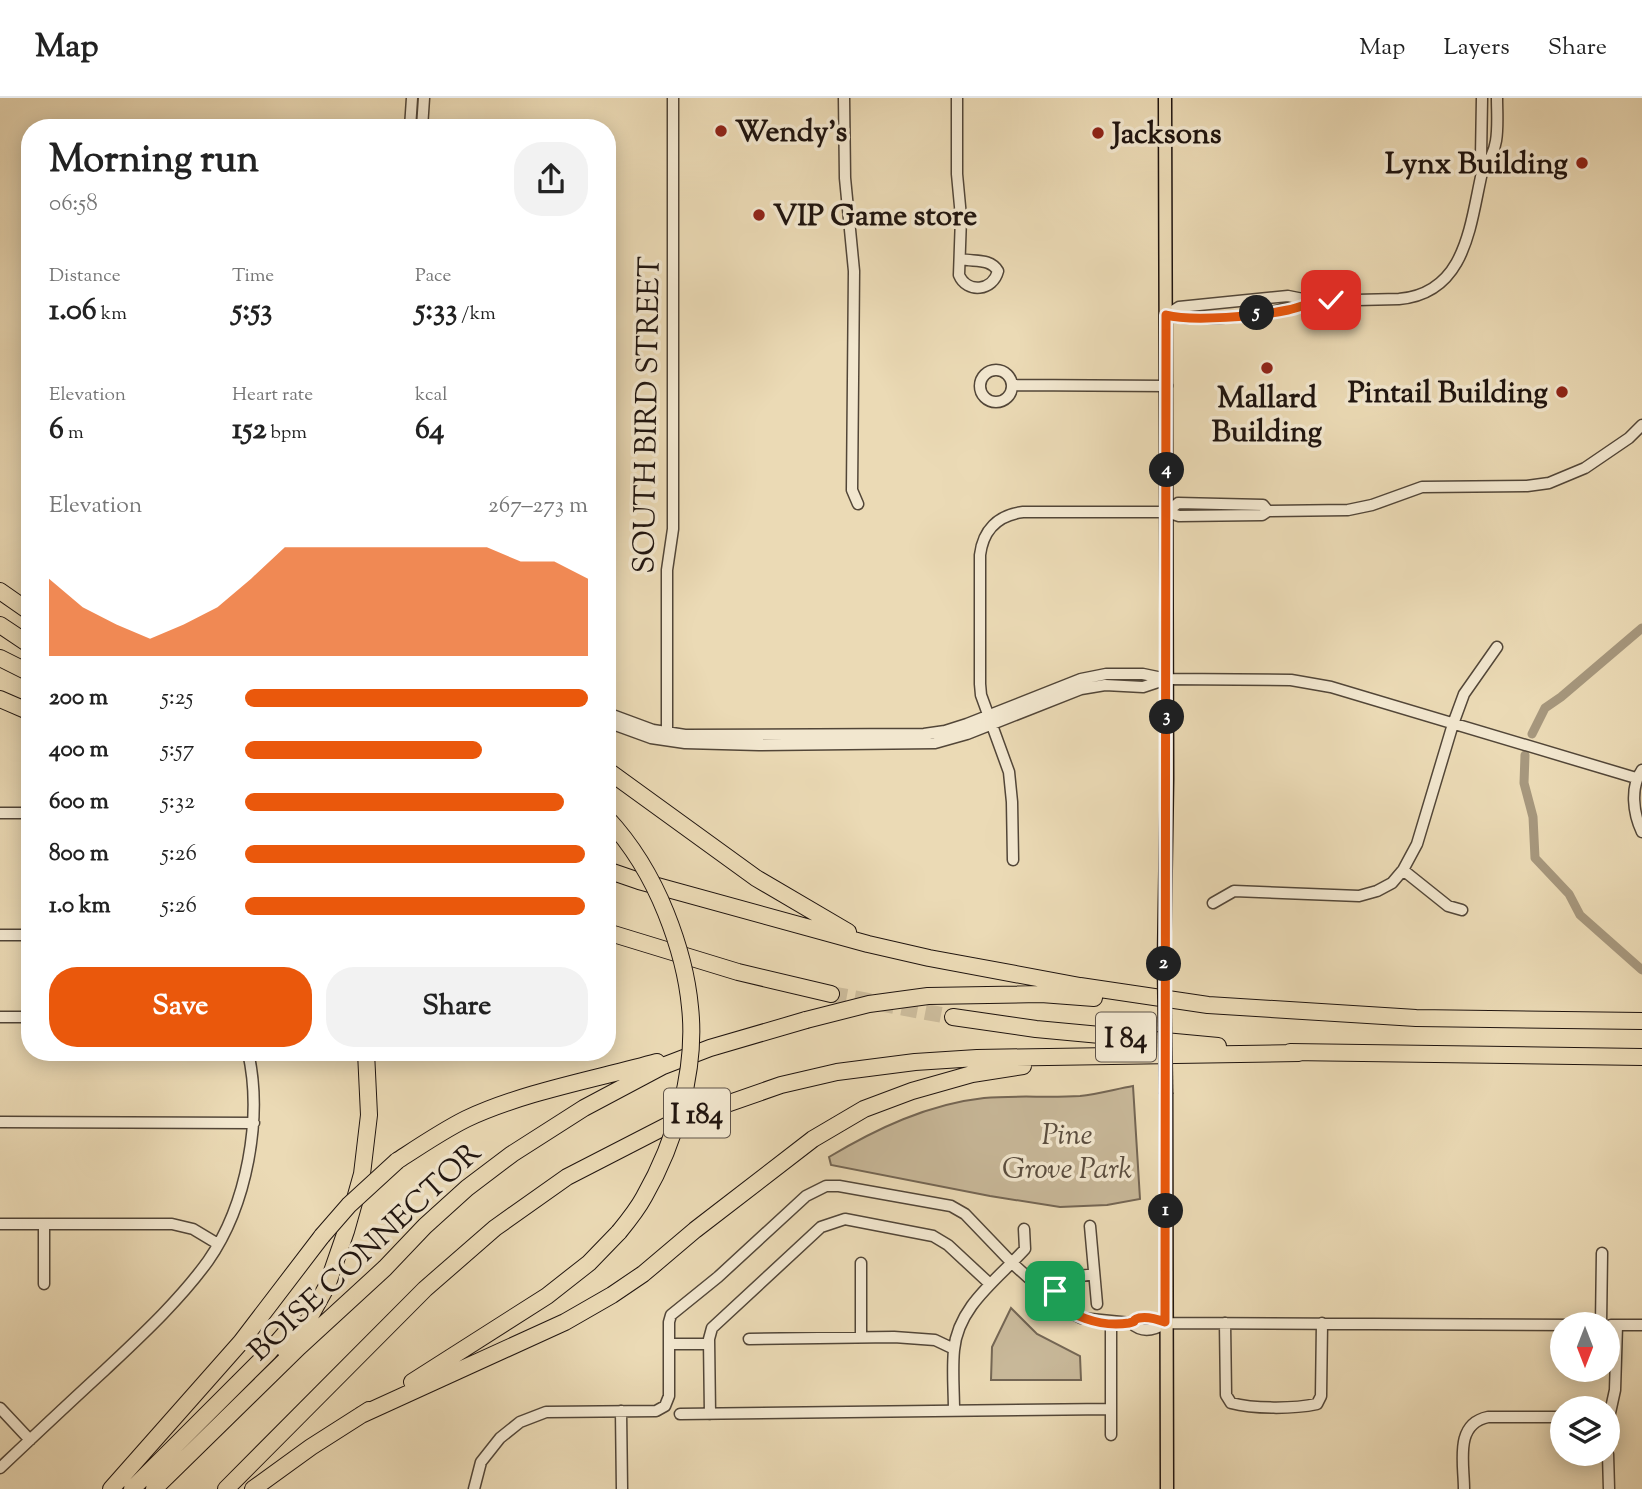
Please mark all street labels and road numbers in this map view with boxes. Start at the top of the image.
street label: SOUTH BIRD STREET [624,256,673,574]
road number: I 84 [1096,1012,1156,1062]
road number: I 184 [664,1088,730,1138]
street label: BOISE CONNECTOR [240,1133,492,1372]

